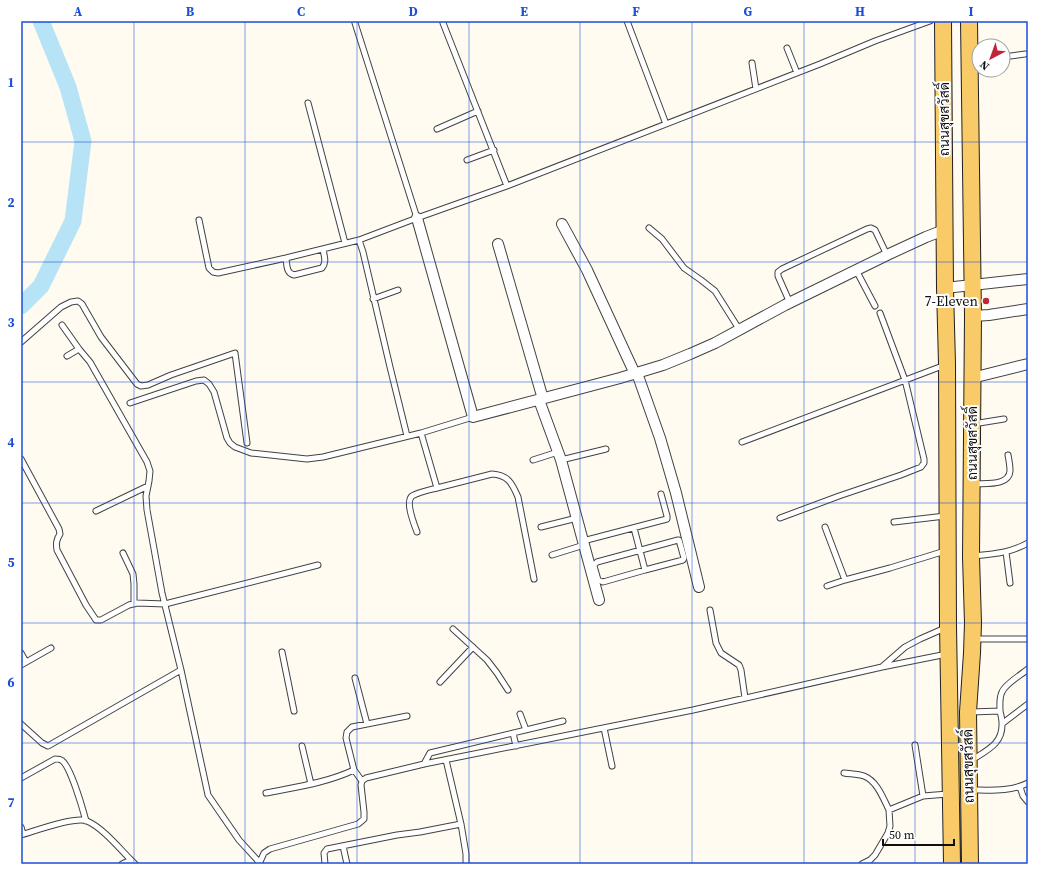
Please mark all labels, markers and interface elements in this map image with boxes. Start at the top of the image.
text: A [74,3,83,20]
text: B [186,3,195,20]
text: C [297,3,305,20]
text: D [408,3,418,20]
text: E [520,3,528,20]
text: F [632,3,640,20]
text: G [744,3,753,20]
text: H [855,3,865,20]
text: I [968,3,974,20]
north arrow [971,38,1011,78]
text: N [977,57,993,73]
text: 1 [7,74,15,91]
street label: ถนนสุขสวัสดิ์ [932,82,954,156]
text: 2 [7,194,15,211]
place label: 7-Eleven [925,291,979,311]
marker: 7-Eleven [981,296,991,306]
text: 3 [7,314,15,331]
street label: ถนนสุขสวัสดิ์ [960,406,982,480]
text: 4 [7,434,15,451]
text: 5 [7,554,15,571]
text: 6 [7,674,15,691]
street label: ถนนสุขสวัสดิ์ [955,729,979,803]
text: 7 [7,794,15,811]
scale bar [883,821,954,847]
text: 50 m [889,827,915,843]

